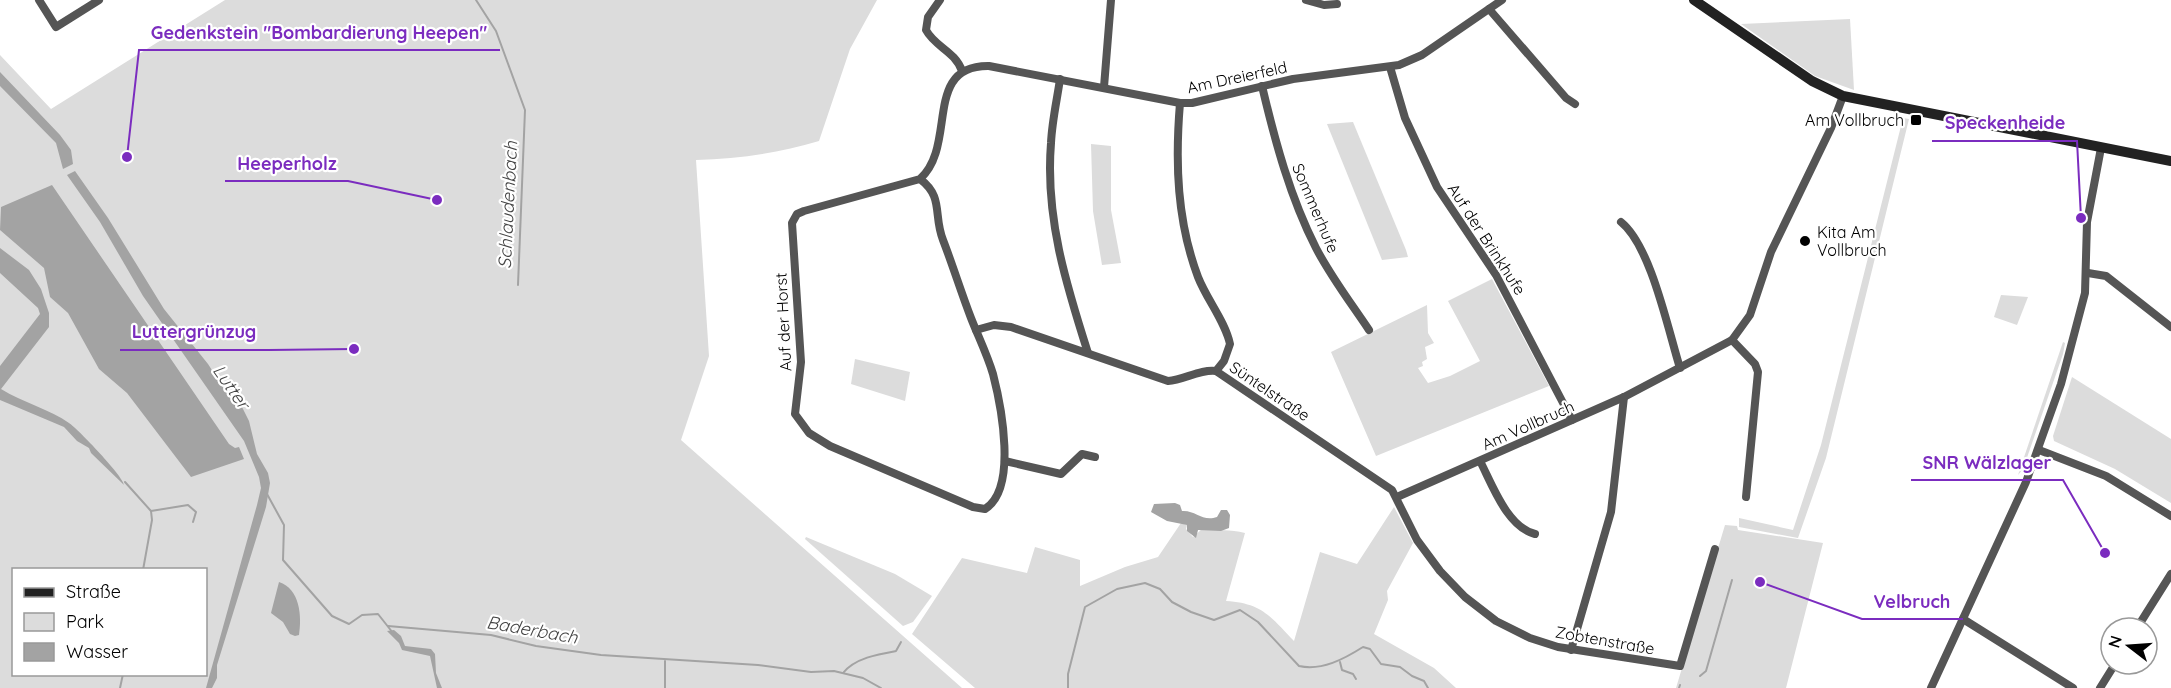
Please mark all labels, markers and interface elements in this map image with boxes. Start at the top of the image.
callout: Gedenkstein "Bombardierung Heepen" [139,14,500,50]
text: Gedenkstein "Bombardierung Heepen" [151,21,487,44]
street label: Am Dreierfeld [1185,57,1289,97]
callout: Speckenheide [1932,105,2077,141]
place label: Am Vollbruch [1805,110,1904,130]
text: Speckenheide [1945,111,2065,134]
marker: Am Vollbruch [1909,113,1923,127]
water label: Schlaudenbach [493,140,522,269]
callout: Heeperholz [225,145,348,181]
text: Heeperholz [237,152,337,175]
street label: Sommerhufe [1288,160,1344,256]
street label: Auf der Brinkhufe [1444,180,1530,298]
place label: Kita Am Vollbruch [1817,222,1887,260]
marker: Kita Am Vollbruch [1798,234,1812,248]
street label: Auf der Horst [770,272,796,372]
callout: Luttergrünzug [120,314,269,350]
text: Luttergrünzug [132,320,256,343]
street label: Süntelstraße [1226,357,1314,425]
water label: Lutter [208,360,256,415]
street label: Am Vollbruch [1479,396,1577,454]
callout: SNR Wälzlager [1911,444,2063,480]
text: SNR Wälzlager [1923,451,2052,474]
legend [12,568,207,676]
text: Straße [66,580,121,603]
callout: Velbruch [1862,583,1963,619]
text: Velbruch [1874,590,1950,613]
text: Park [66,610,104,633]
water label: Baderbach [485,610,580,649]
north arrow [2099,616,2159,676]
street label: Zobtenstraße [1554,621,1656,659]
text: N [2103,633,2126,650]
text: Wasser [66,640,128,663]

